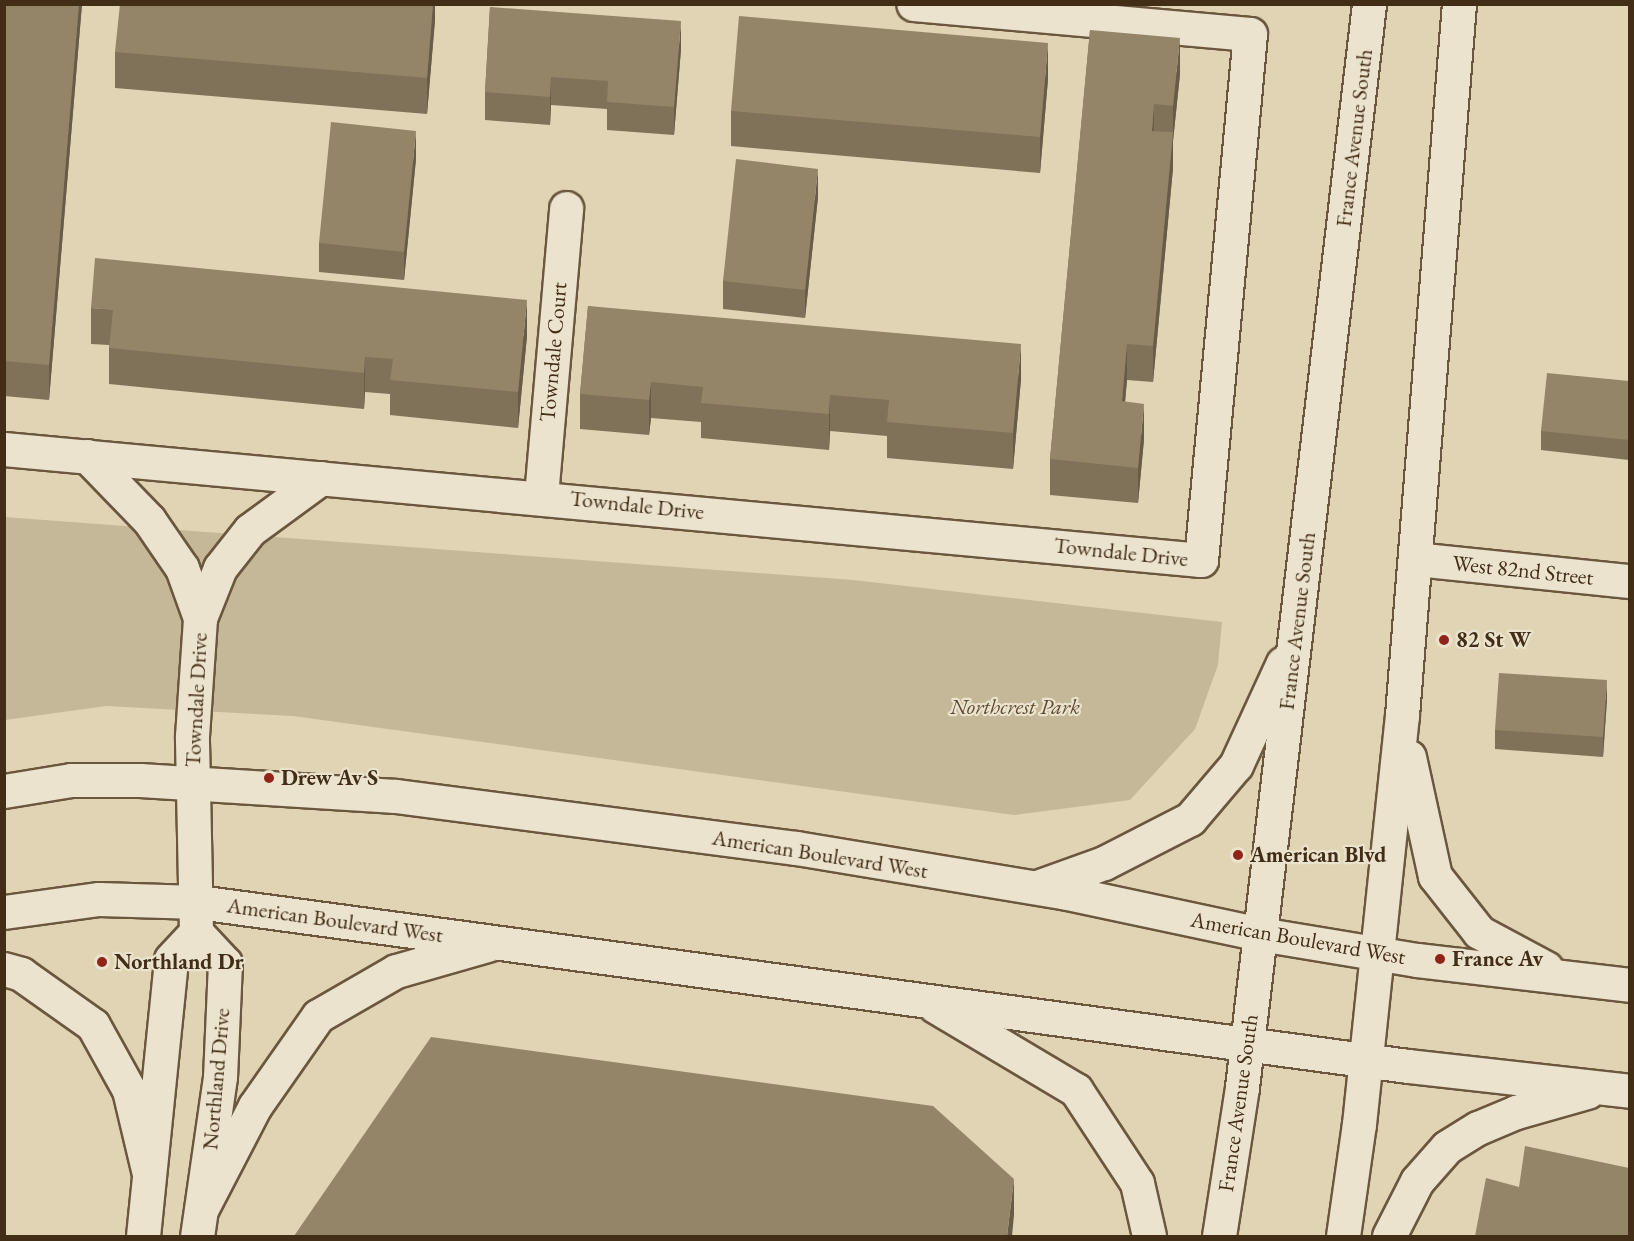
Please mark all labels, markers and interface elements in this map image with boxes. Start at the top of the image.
street label: France Avenue South [1330,48,1378,228]
street label: Towndale Court [534,281,572,423]
street label: Towndale Drive [569,485,705,525]
street label: France Avenue South [1273,531,1321,711]
street label: Towndale Drive [1053,532,1189,572]
street label: West 82nd Street [1451,549,1595,591]
place label: 82 St W [1456,627,1531,653]
street label: Towndale Drive [179,632,213,768]
marker: 82 St W [1437,633,1451,647]
park label: Northcrest Park [950,694,1080,720]
place label: Drew Av S [281,765,378,791]
marker: Drew Av S [262,771,276,785]
street label: American Boulevard West [710,824,930,884]
place label: American Blvd [1250,842,1386,868]
marker: American Blvd [1231,848,1245,862]
street label: American Boulevard West [225,892,445,948]
street label: American Boulevard West [1188,906,1408,970]
place label: France Av [1452,946,1543,972]
place label: Northland Dr [114,949,244,975]
marker: France Av [1433,952,1447,966]
marker: Northland Dr [95,955,109,969]
street label: Northland Drive [197,1007,235,1151]
street label: France Avenue South [1212,1013,1264,1193]

